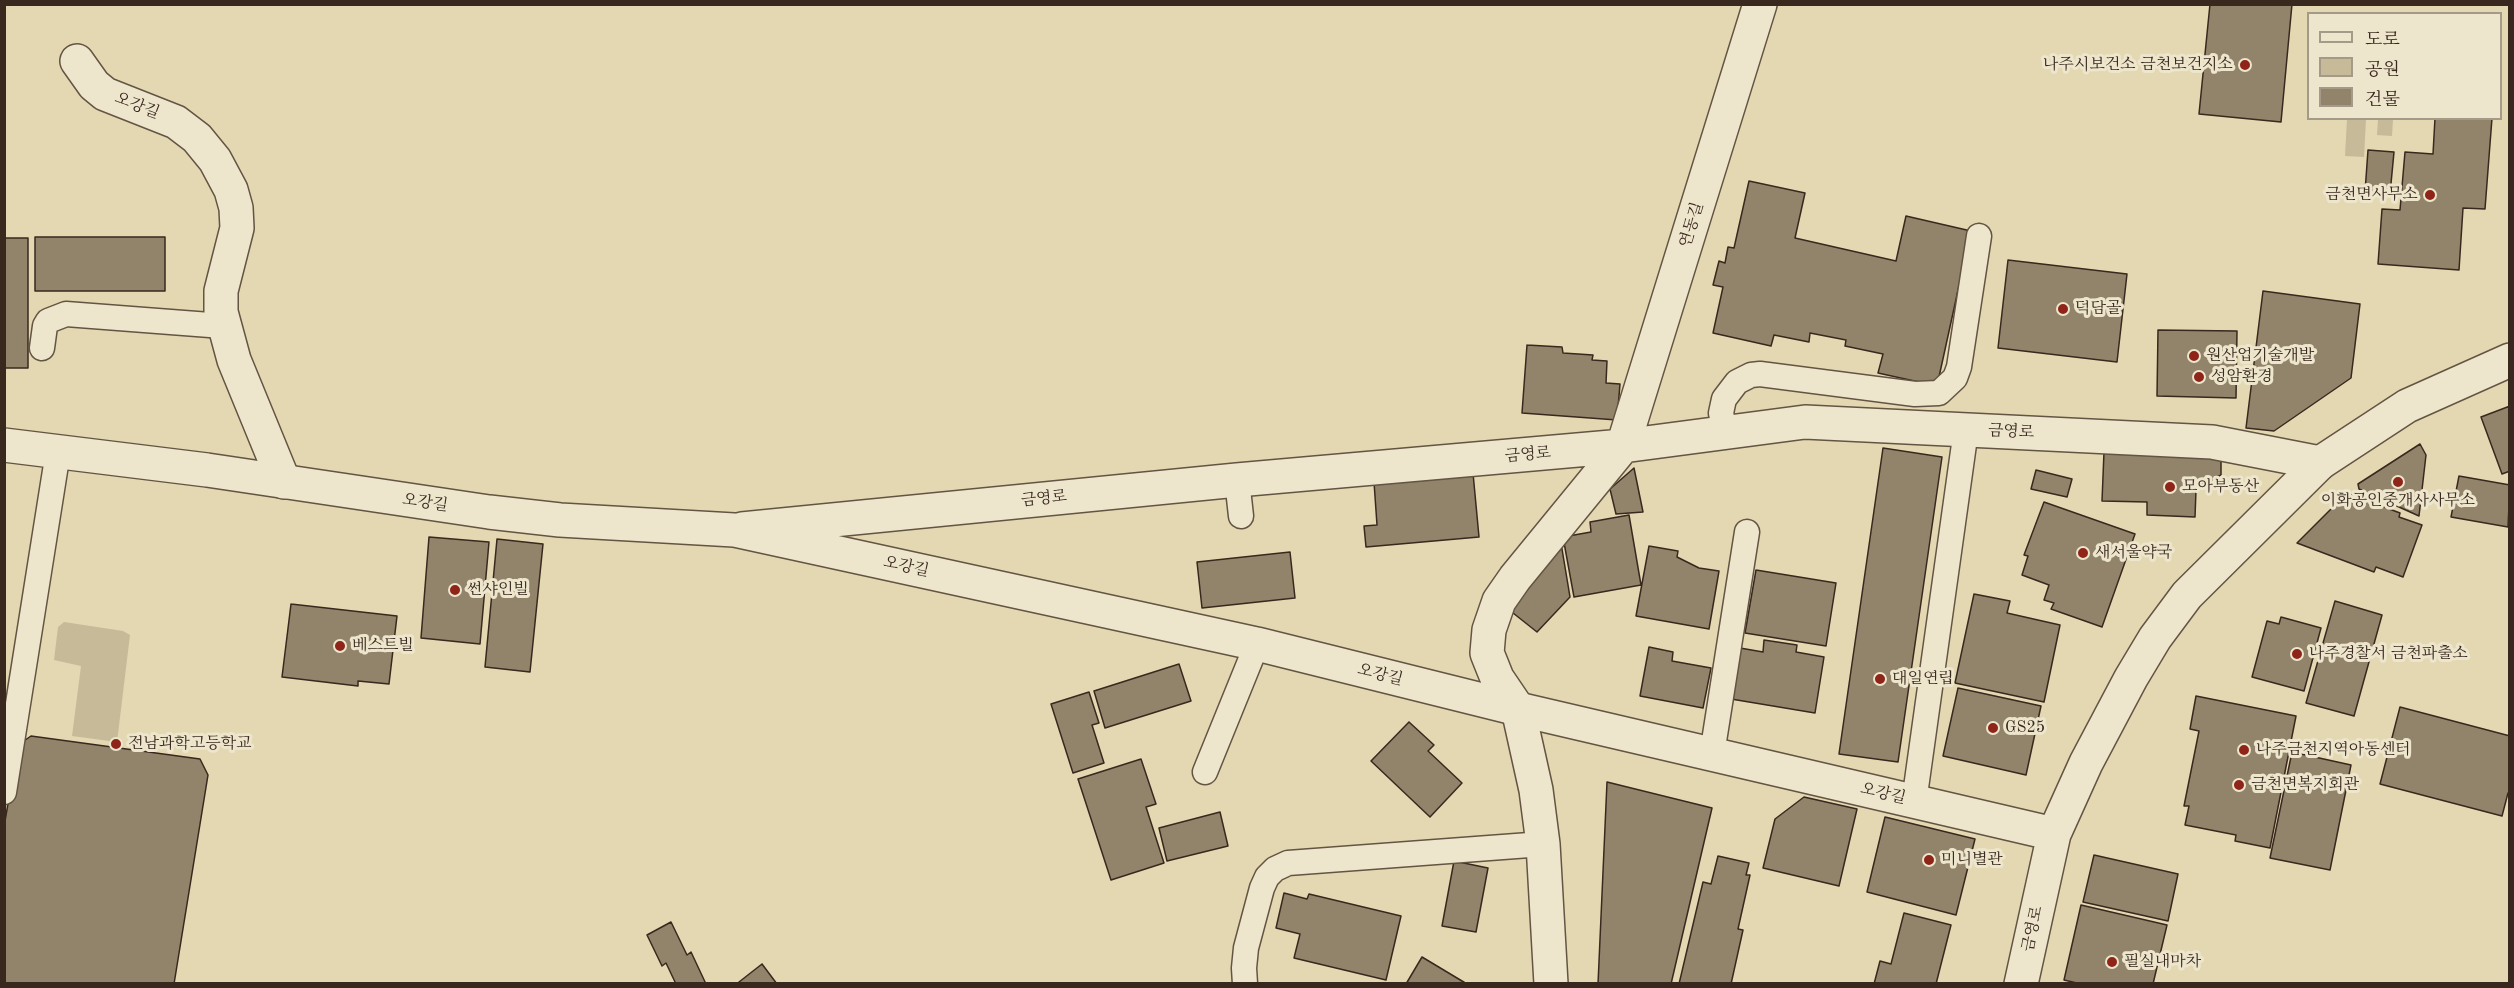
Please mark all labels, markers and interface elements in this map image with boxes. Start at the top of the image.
legend [2307,12,2502,120]
text: 도로 [2365,31,2400,49]
place label: 나주시보건소 금천보건지소 [2043,55,2233,75]
marker: 나주시보건소 금천보건지소 [2238,58,2252,72]
text: 공원 [2365,61,2400,79]
street label: 오강길 [112,89,162,123]
text: 건물 [2365,91,2400,109]
place label: 금천면사무소 [2325,185,2418,205]
marker: 금천면사무소 [2423,188,2437,202]
street label: 연동길 [1676,200,1708,250]
place label: 덕담골 [2075,299,2121,319]
marker: 덕담골 [2056,302,2070,316]
place label: 원산업기술개발 [2206,346,2314,366]
marker: 원산업기술개발 [2187,349,2201,363]
place label: 성암환경 [2211,367,2273,387]
marker: 성암환경 [2192,370,2206,384]
street label: 금영로 [1987,421,2035,443]
street label: 금영로 [1504,443,1552,467]
marker: 이화공인중개사사무소 [2391,475,2405,489]
place label: 모아부동산 [2182,477,2259,497]
marker: 모아부동산 [2163,480,2177,494]
street label: 금영로 [1020,487,1068,511]
street label: 오강길 [401,490,449,516]
place label: 이화공인중개사사무소 [2321,491,2475,511]
place label: 새서울약국 [2095,543,2172,563]
marker: 새서울약국 [2076,546,2090,560]
street label: 오강길 [881,553,931,581]
place label: 썬샤인빌 [467,580,529,600]
marker: 썬샤인빌 [448,583,462,597]
place label: 베스트빌 [352,636,414,656]
marker: 베스트빌 [333,639,347,653]
place label: 나주경찰서 금천파출소 [2309,644,2468,664]
marker: 나주경찰서 금천파출소 [2290,647,2304,661]
street label: 오강길 [1355,660,1405,690]
place label: 대일연립 [1892,669,1954,689]
marker: 대일연립 [1873,672,1887,686]
place label: GS25 [2005,718,2045,738]
marker: GS25 [1986,721,2000,735]
place label: 전남과학고등학교 [128,734,252,754]
marker: 전남과학고등학교 [109,737,123,751]
place label: 나주금천지역아동센터 [2256,740,2411,760]
marker: 나주금천지역아동센터 [2237,743,2251,757]
place label: 금천면복지회관 [2251,775,2359,795]
marker: 금천면복지회관 [2232,778,2246,792]
street label: 오강길 [1858,779,1908,809]
place label: 미니별관 [1941,850,2003,870]
marker: 미니별관 [1922,853,1936,867]
street label: 금영로 [2019,904,2047,954]
place label: 필실내마차 [2124,952,2201,972]
marker: 필실내마차 [2105,955,2119,969]

